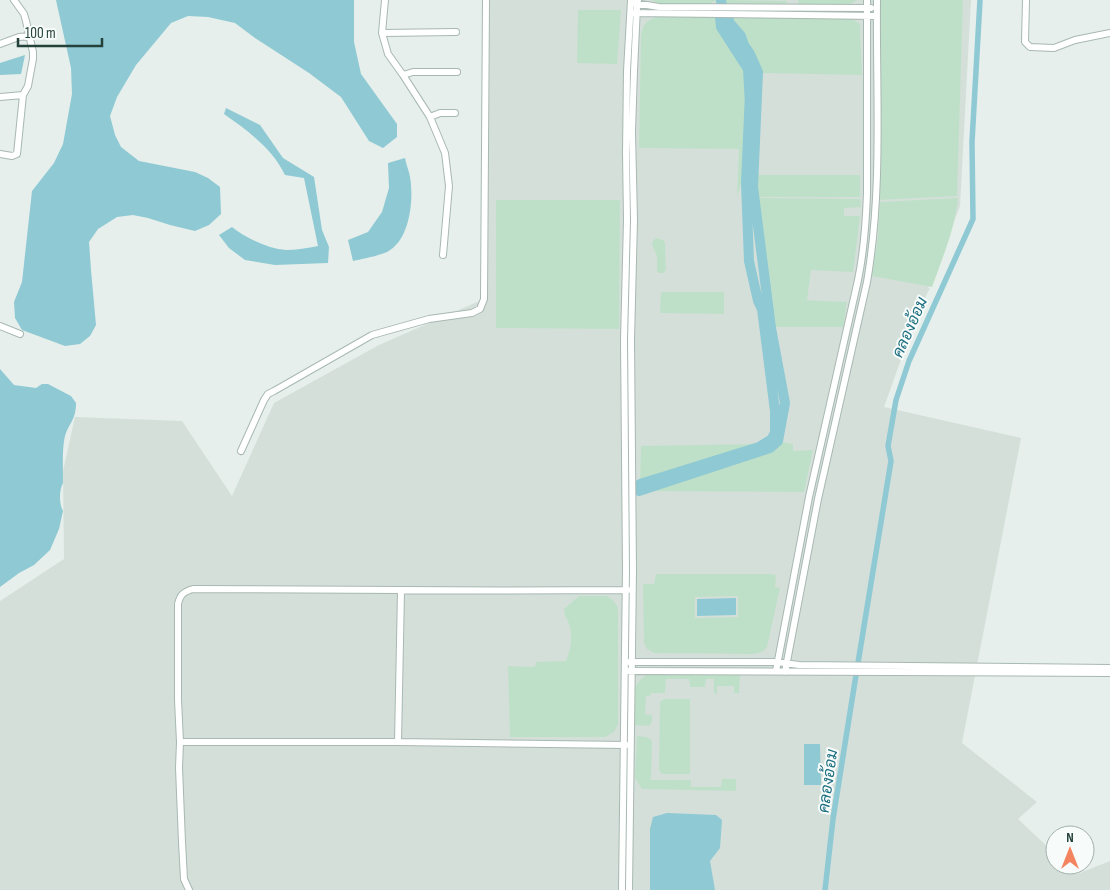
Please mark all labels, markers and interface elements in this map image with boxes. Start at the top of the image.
scale bar [18,15,101,47]
text: 100 m [25,24,56,43]
water label: คลองอ้อม [886,293,932,361]
water label: คลองอ้อม [812,748,842,814]
north arrow [1045,825,1095,875]
text: N [1066,829,1074,846]

